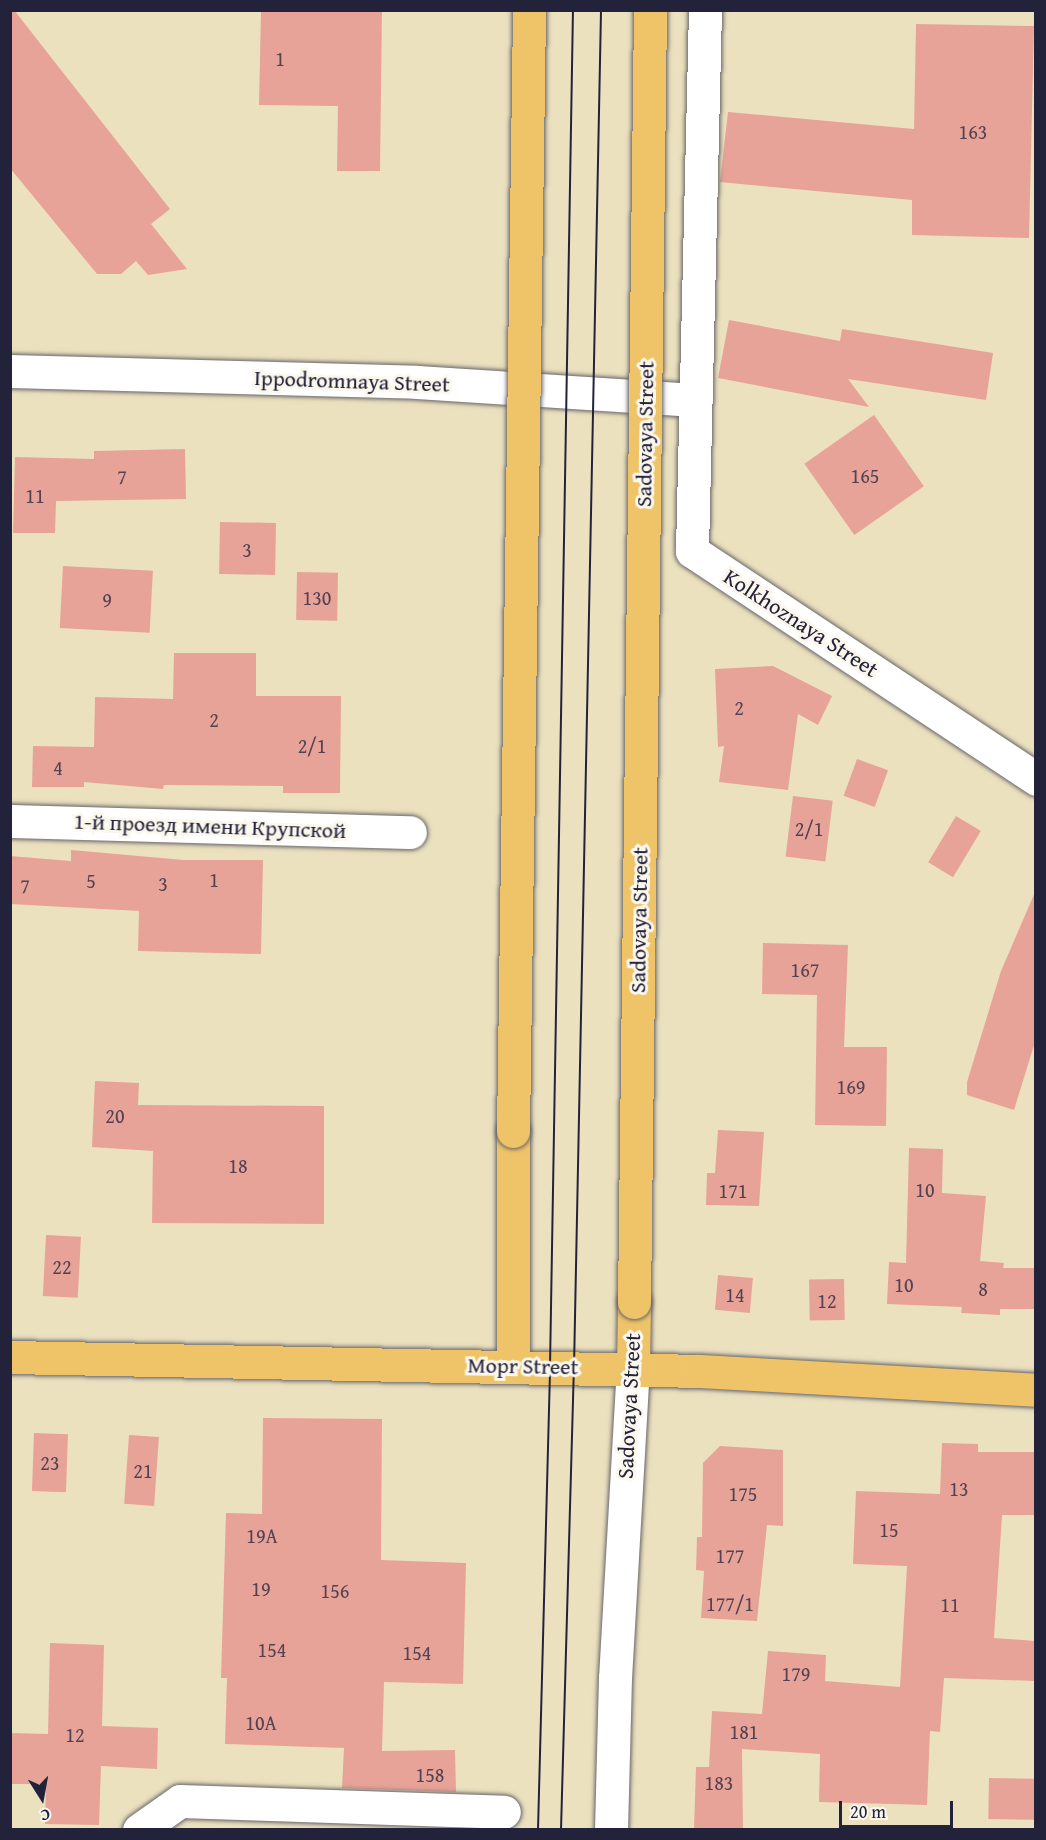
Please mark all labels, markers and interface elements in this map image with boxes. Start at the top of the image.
house number: 1 [275,46,285,70]
house number: 163 [959,119,987,143]
street label: Sadovaya Street [631,361,659,507]
street label: Ippodromnaya Street [254,364,450,398]
house number: 165 [851,463,879,487]
house number: 7 [117,464,127,488]
house number: 11 [25,483,45,507]
house number: 3 [242,537,252,561]
street label: Kolkhoznaya Street [719,563,883,683]
house number: 130 [303,585,331,609]
house number: 9 [102,587,112,611]
house number: 2 [734,695,744,719]
house number: 2 [209,707,219,731]
house number: 2/1 [298,733,326,757]
house number: 4 [53,755,63,779]
street label: 1-й проезд имени Крупской [73,808,347,844]
house number: 2/1 [795,816,823,840]
street label: Sadovaya Street [625,847,653,993]
house number: 1 [209,867,219,891]
house number: 5 [86,868,96,892]
house number: 3 [158,871,168,895]
house number: 7 [20,873,30,897]
house number: 167 [791,957,819,981]
house number: 169 [837,1074,865,1098]
house number: 20 [105,1103,125,1127]
house number: 18 [228,1153,248,1177]
house number: 10 [915,1177,935,1201]
house number: 171 [719,1178,747,1202]
house number: 22 [52,1254,72,1278]
house number: 10 [894,1272,914,1296]
house number: 8 [978,1276,988,1300]
house number: 14 [725,1282,745,1306]
house number: 12 [817,1288,837,1312]
street label: Sadovaya Street [612,1332,646,1480]
street label: Mopr Street [467,1352,579,1380]
house number: 23 [40,1450,60,1474]
house number: 21 [133,1458,153,1482]
house number: 13 [949,1476,969,1500]
house number: 175 [729,1481,757,1505]
house number: 15 [879,1517,899,1541]
house number: 19А [246,1523,278,1547]
house number: 177 [716,1543,744,1567]
house number: 19 [251,1576,271,1600]
house number: 156 [321,1578,349,1602]
house number: 177/1 [706,1591,754,1615]
house number: 11 [940,1592,960,1616]
house number: 154 [258,1637,286,1661]
house number: 154 [403,1640,431,1664]
house number: 179 [782,1661,810,1685]
house number: 10А [245,1710,277,1734]
house number: 181 [730,1719,758,1743]
house number: 12 [65,1722,85,1746]
house number: 158 [416,1762,444,1786]
north arrow [12,1768,72,1828]
house number: 183 [705,1770,733,1794]
scale bar [842,1789,956,1827]
text: 20 m [850,1798,886,1825]
text: С [39,1803,52,1828]

